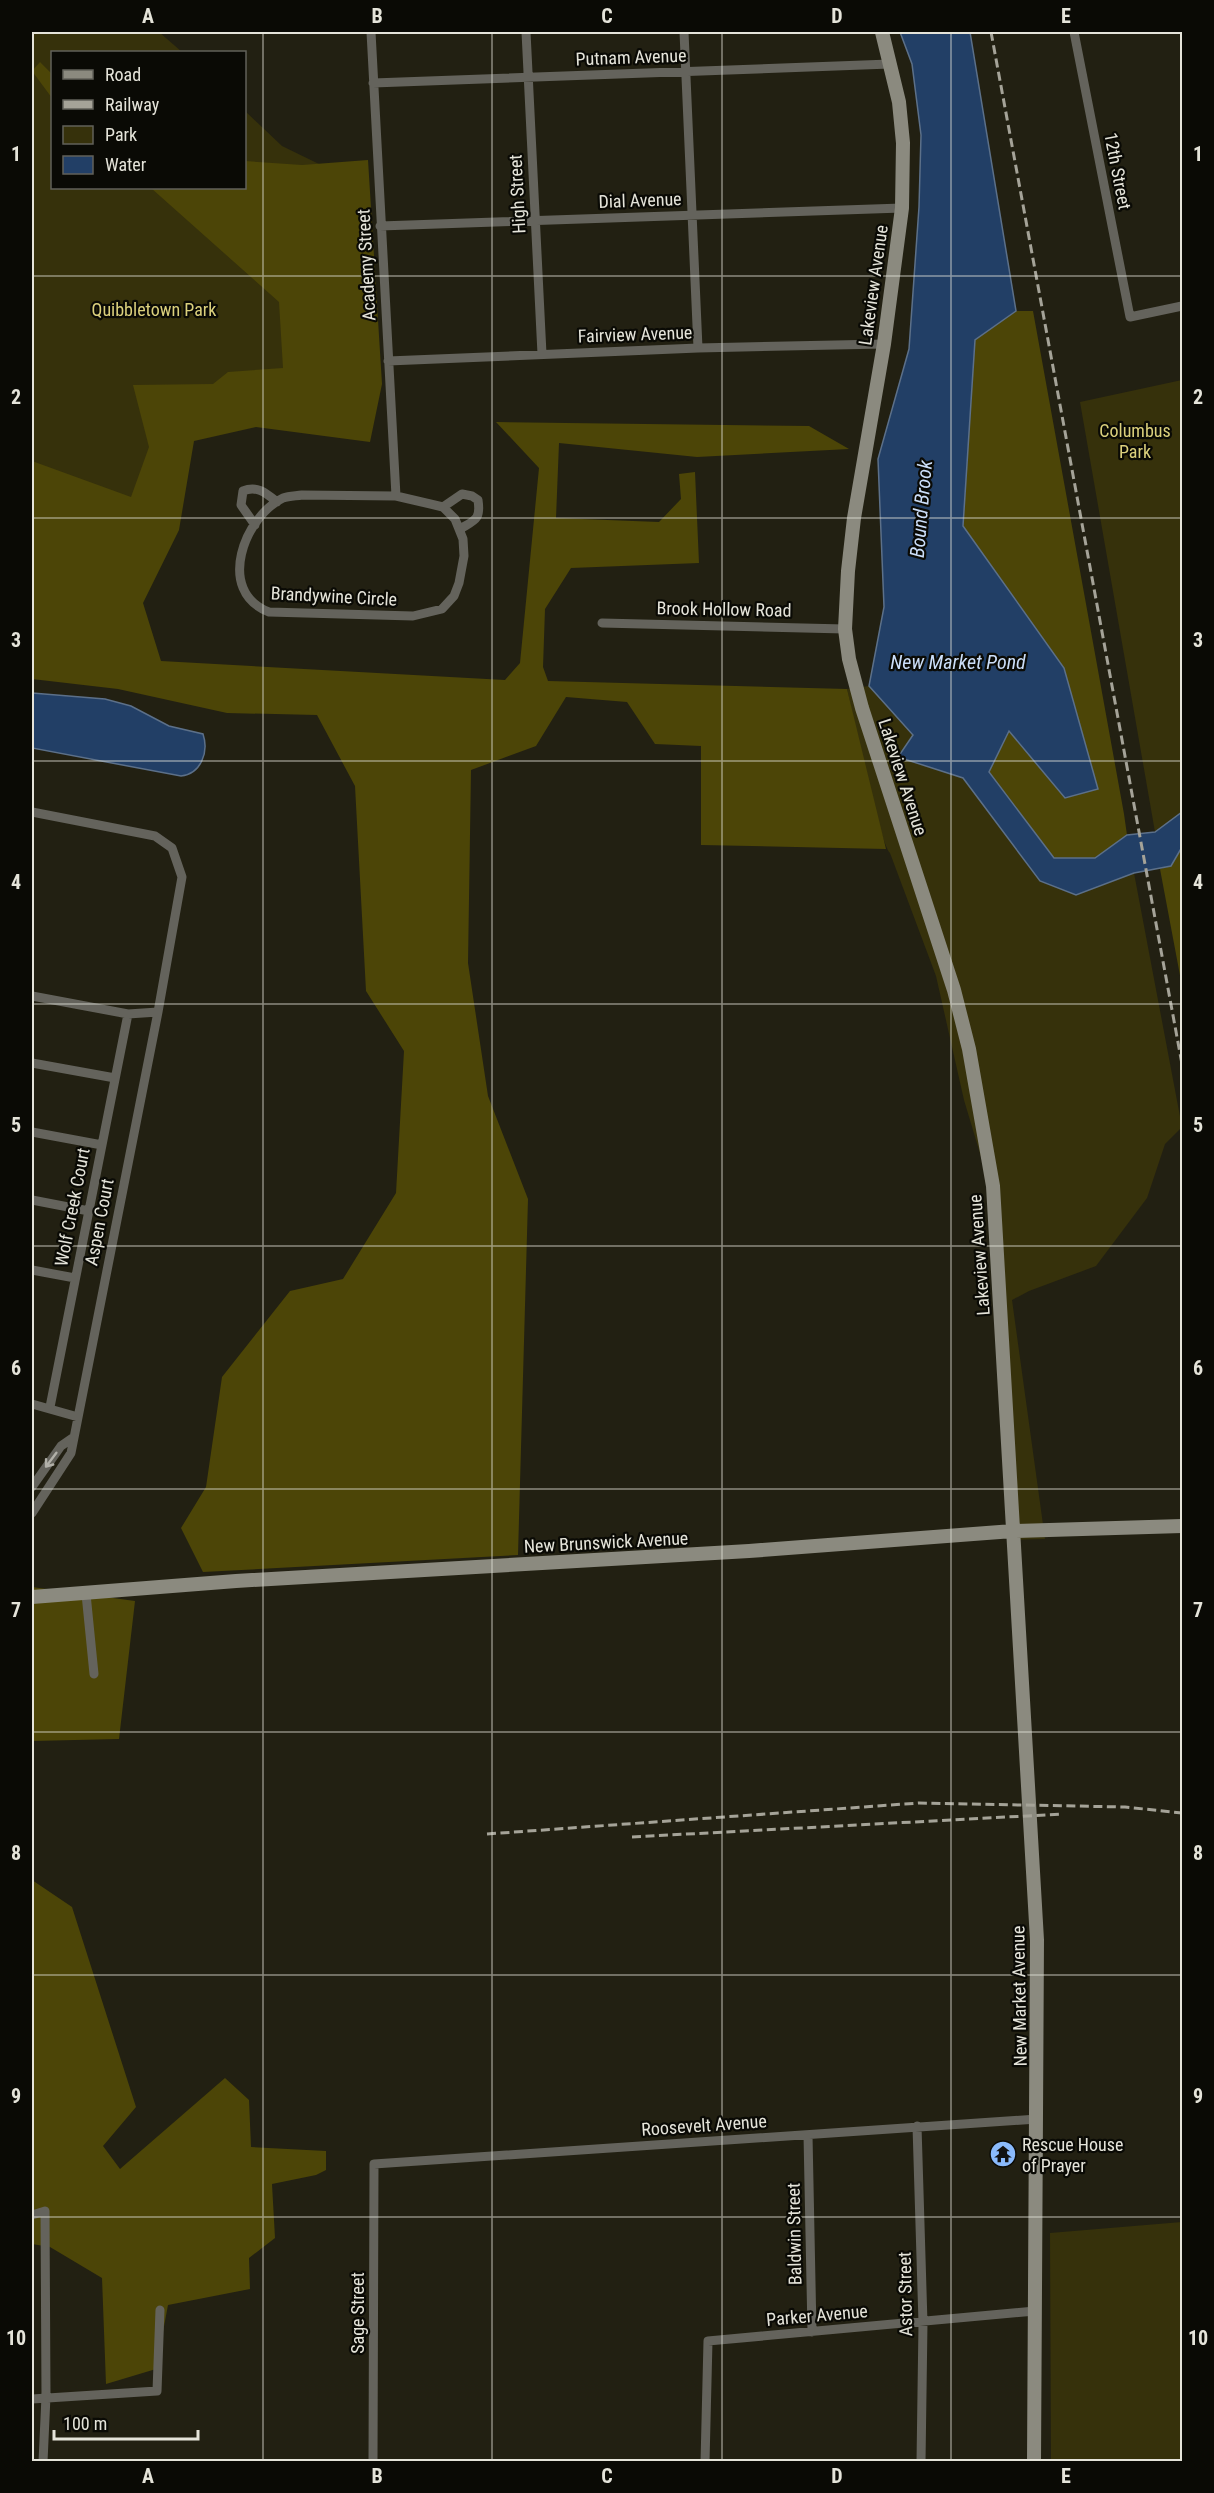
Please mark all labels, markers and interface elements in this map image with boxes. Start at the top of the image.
text: A [142,4,154,28]
text: B [371,4,383,28]
text: C [601,4,613,28]
text: D [831,4,843,28]
text: E [1061,4,1071,28]
street label: Putnam Avenue [575,45,687,69]
legend [51,51,246,189]
text: Road [105,64,141,85]
text: Railway [105,94,160,115]
text: Park [105,124,137,145]
street label: 12th Street [1100,131,1136,211]
text: 1 [11,142,21,166]
text: 1 [1193,142,1203,166]
text: Water [105,154,147,175]
street label: High Street [504,154,530,234]
street label: Dial Avenue [598,188,682,212]
street label: Academy Street [353,209,379,321]
street label: Lakeview Avenue [854,223,892,347]
park label: Quibbletown Park [92,299,216,320]
street label: Fairview Avenue [577,322,693,346]
text: 2 [11,385,21,409]
text: 2 [1193,385,1203,409]
park label: Columbus Park [1099,420,1171,462]
water label: Bound Brook [905,458,937,559]
street label: Brandywine Circle [270,582,398,610]
street label: Brook Hollow Road [656,597,792,621]
text: 3 [11,628,21,652]
text: 3 [1193,628,1203,652]
water label: New Market Pond [890,650,1026,674]
street label: Lakeview Avenue [874,716,932,838]
text: 4 [11,870,21,894]
text: 4 [1193,870,1203,894]
text: 5 [11,1113,21,1137]
text: 5 [1193,1113,1203,1137]
street label: Wolf Creek Court [50,1146,94,1268]
street label: Aspen Court [80,1177,118,1267]
street label: Lakeview Avenue [964,1194,994,1316]
text: 6 [11,1356,21,1380]
text: 6 [1193,1356,1203,1380]
one-way arrow [44,1452,57,1468]
street label: New Brunswick Avenue [523,1527,689,1557]
text: 7 [11,1598,21,1622]
text: 7 [1193,1598,1203,1622]
text: 8 [11,1841,21,1865]
text: 8 [1193,1841,1203,1865]
street label: New Market Avenue [1007,1925,1031,2067]
text: 9 [11,2084,21,2108]
text: 9 [1193,2084,1203,2108]
street label: Roosevelt Avenue [641,2110,767,2140]
place label: Rescue House of Prayer [1022,2134,1123,2176]
temple icon: Rescue House of Prayer [988,2139,1018,2169]
street label: Baldwin Street [783,2183,805,2285]
street label: Astor Street [894,2252,916,2336]
street label: Sage Street [347,2272,368,2354]
street label: Parker Avenue [765,2300,869,2330]
text: 10 [6,2326,26,2350]
text: 10 [1188,2326,1208,2350]
scale bar [54,2403,198,2441]
text: 100 m [63,2413,107,2434]
text: A [142,2464,154,2488]
text: B [371,2464,383,2488]
text: C [601,2464,613,2488]
text: D [831,2464,843,2488]
text: E [1061,2464,1071,2488]

